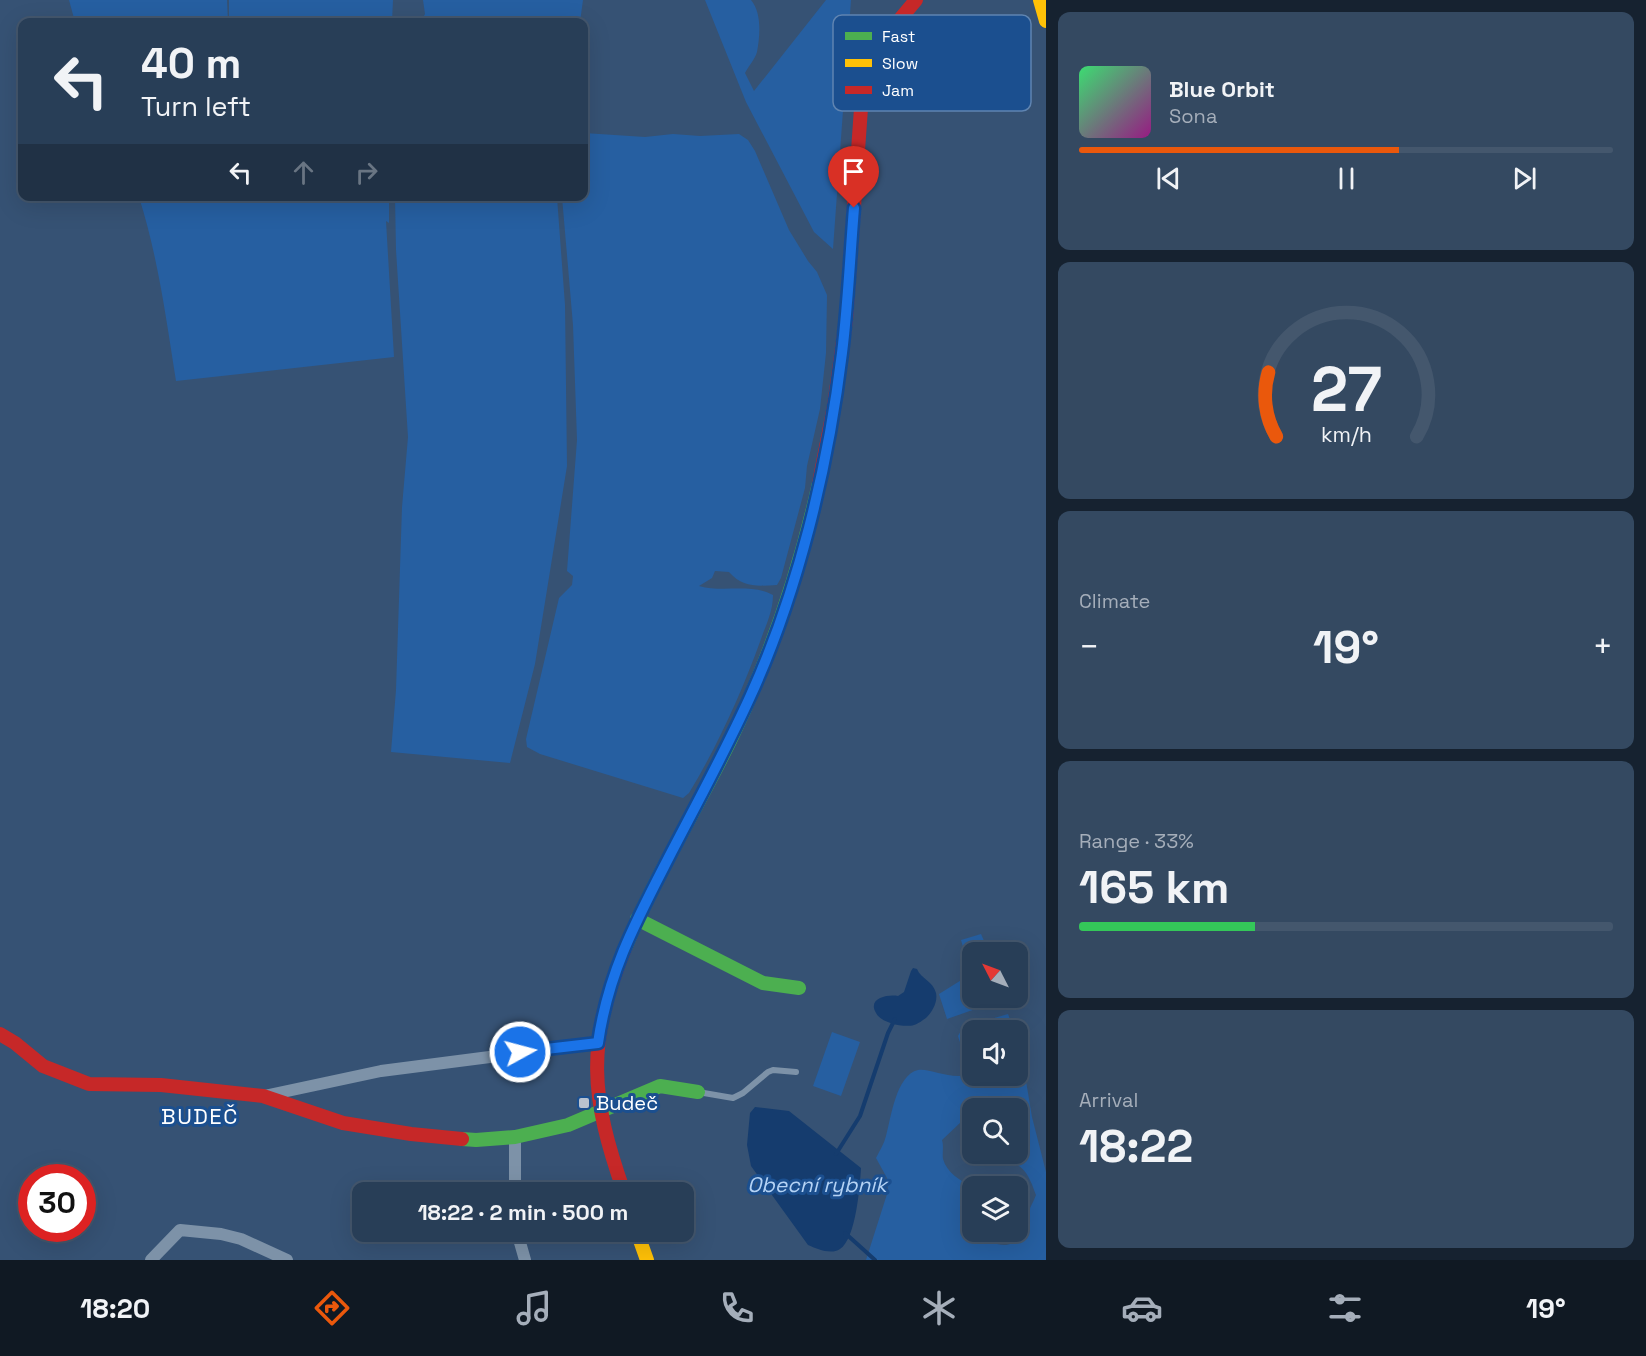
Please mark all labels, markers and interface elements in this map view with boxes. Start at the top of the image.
legend [833,15,1031,111]
text: Fast [882,26,915,47]
text: 40 m [141,37,241,90]
icon: left [42,42,120,120]
text: Slow [882,53,918,74]
text: Blue Orbit [1169,75,1275,103]
text: Jam [882,80,914,101]
text: Turn left [141,89,251,124]
text: Sona [1169,103,1217,129]
pin [828,146,879,208]
icon: arrive [837,155,870,188]
icon: left [224,156,257,189]
icon: ahead [287,156,320,189]
icon: right [350,156,383,189]
icon: previous [1152,162,1185,195]
icon: pause [1330,162,1363,195]
icon: next [1508,162,1541,195]
text: 27 [1310,351,1382,430]
text: km/h [1320,422,1372,449]
text: Climate [1079,588,1150,614]
text: 19° [1313,619,1379,676]
text: − [1079,626,1099,668]
text: + [1593,626,1613,668]
text: Range · 33% [1079,828,1194,854]
text: 165 km [1079,859,1229,916]
north arrow [962,942,1028,1008]
map controls [962,942,1028,1242]
position arrow [488,1020,552,1084]
button: sound [962,1020,1028,1086]
text: Arrival [1079,1087,1138,1113]
place label: Budeč [596,1090,658,1116]
marker: Budeč [577,1096,591,1110]
button: search [962,1098,1028,1164]
district label: BUDEČ [161,1102,239,1130]
text: 18:22 [1079,1118,1193,1175]
speed limit sign: 30 [18,1164,96,1242]
water label: Obecní rybník [747,1171,889,1198]
button: layers [962,1176,1028,1242]
text: 18:22 · 2 min · 500 m [418,1198,628,1226]
icon: directions [311,1287,353,1329]
icon: music [513,1287,555,1329]
icon: phone [716,1287,758,1329]
icon: climate [918,1287,960,1329]
icon: car [1121,1287,1163,1329]
icon: filters [1324,1287,1366,1329]
text: 18:20 [80,1291,150,1326]
text: 19° [1526,1291,1566,1326]

